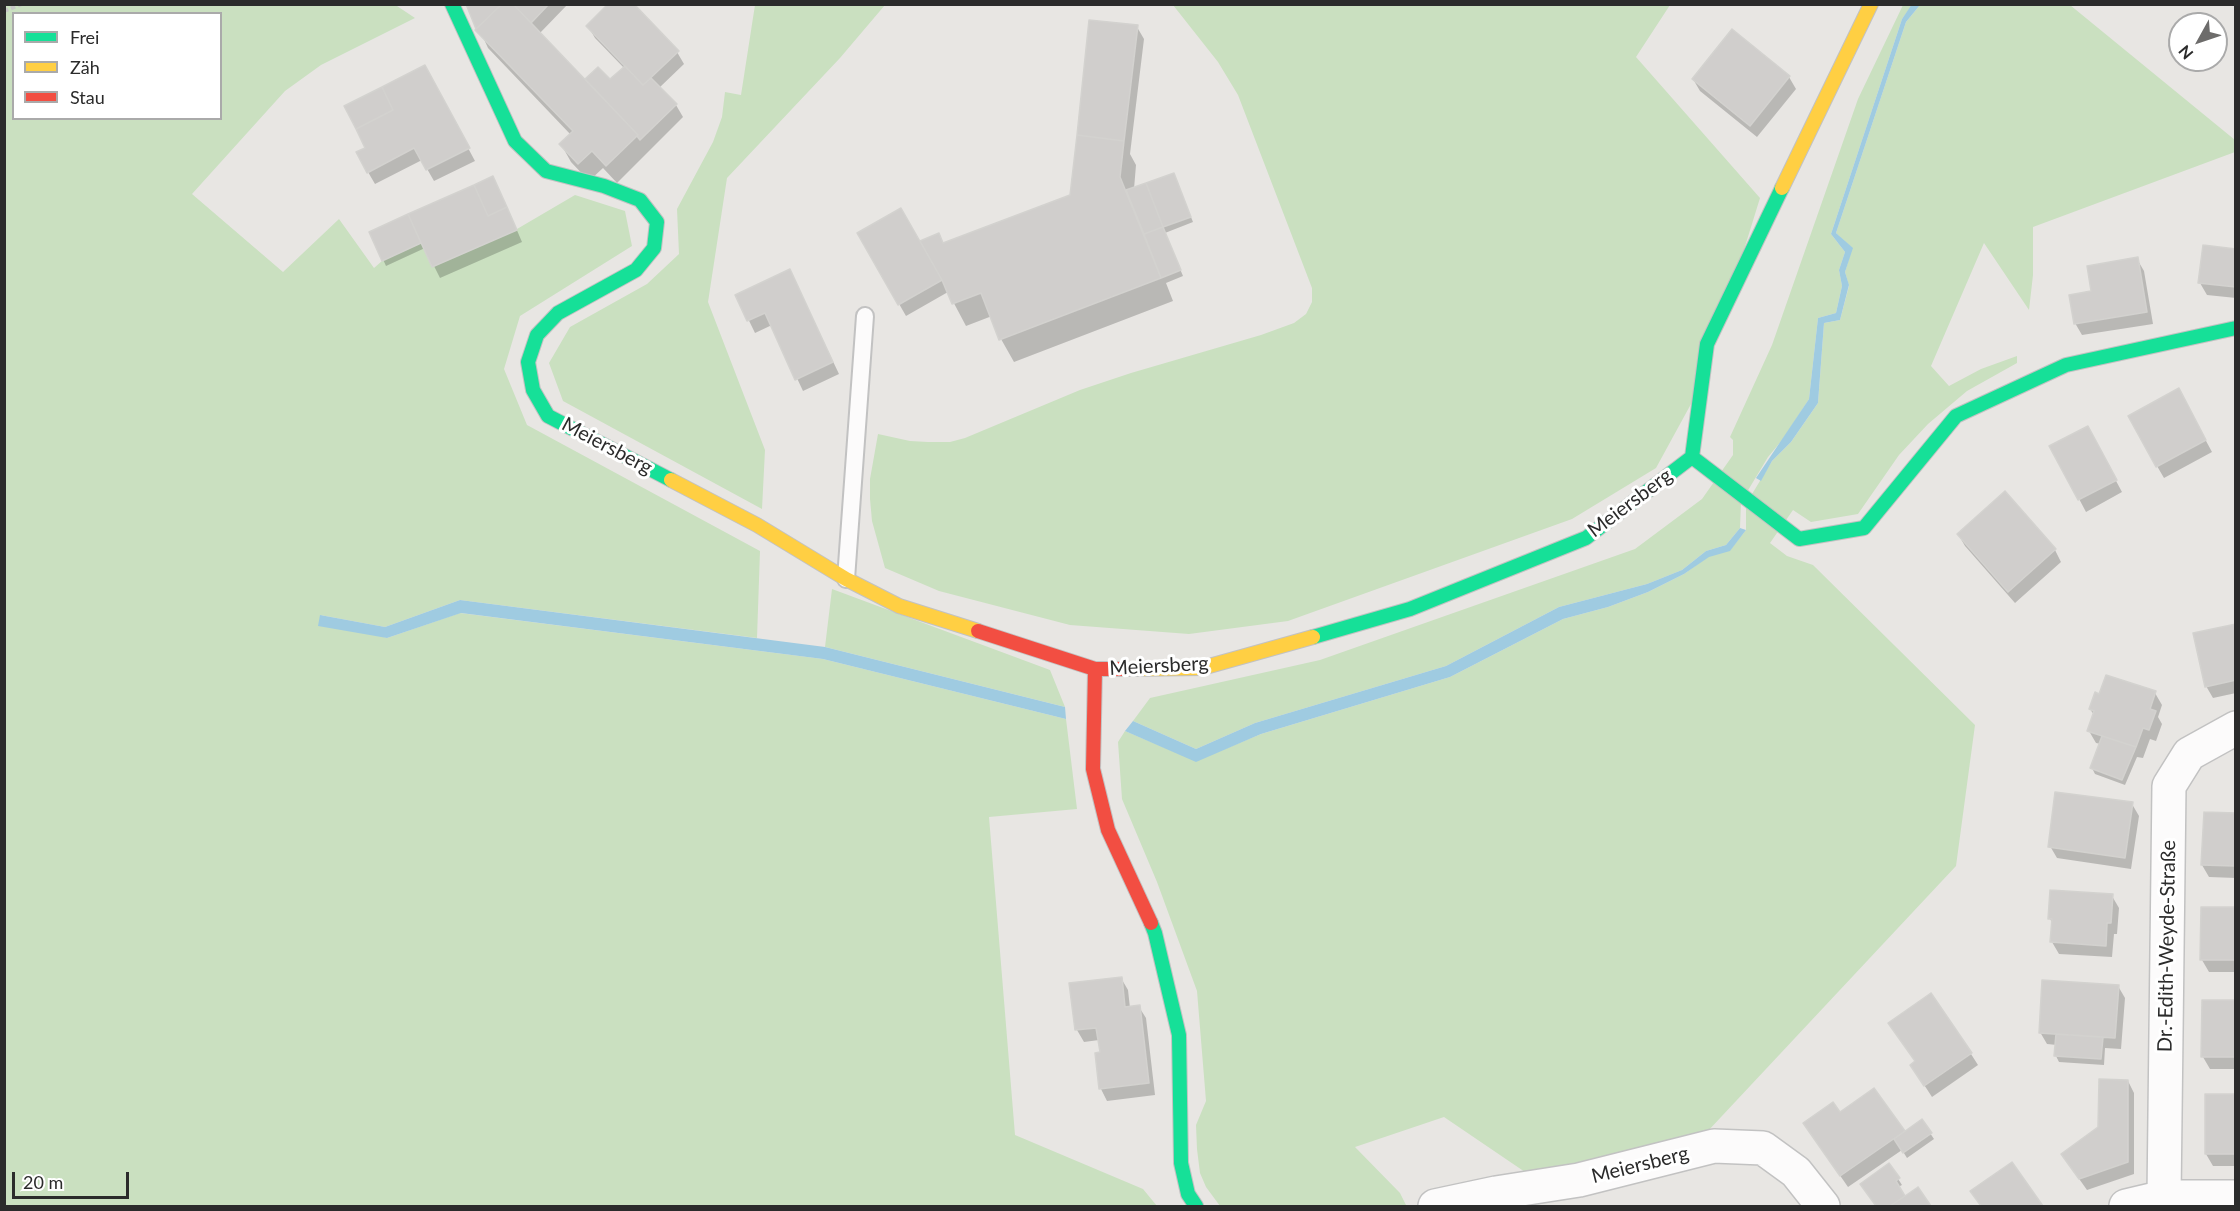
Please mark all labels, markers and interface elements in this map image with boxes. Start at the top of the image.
legend [12,12,222,120]
north arrow [2168,12,2228,72]
text: Frei [70,26,99,48]
text: N [2174,42,2197,63]
text: Zäh [70,56,100,78]
text: Stau [70,86,105,108]
street label: Meiersberg [558,412,656,480]
street label: Meiersberg [1583,464,1677,542]
street label: Meiersberg [1109,651,1209,681]
street label: Dr.-Edith-Weyde-Straße [2153,840,2181,1052]
street label: Meiersberg [1589,1141,1691,1189]
scale bar [15,1160,132,1198]
text: 20 m [23,1171,63,1193]

